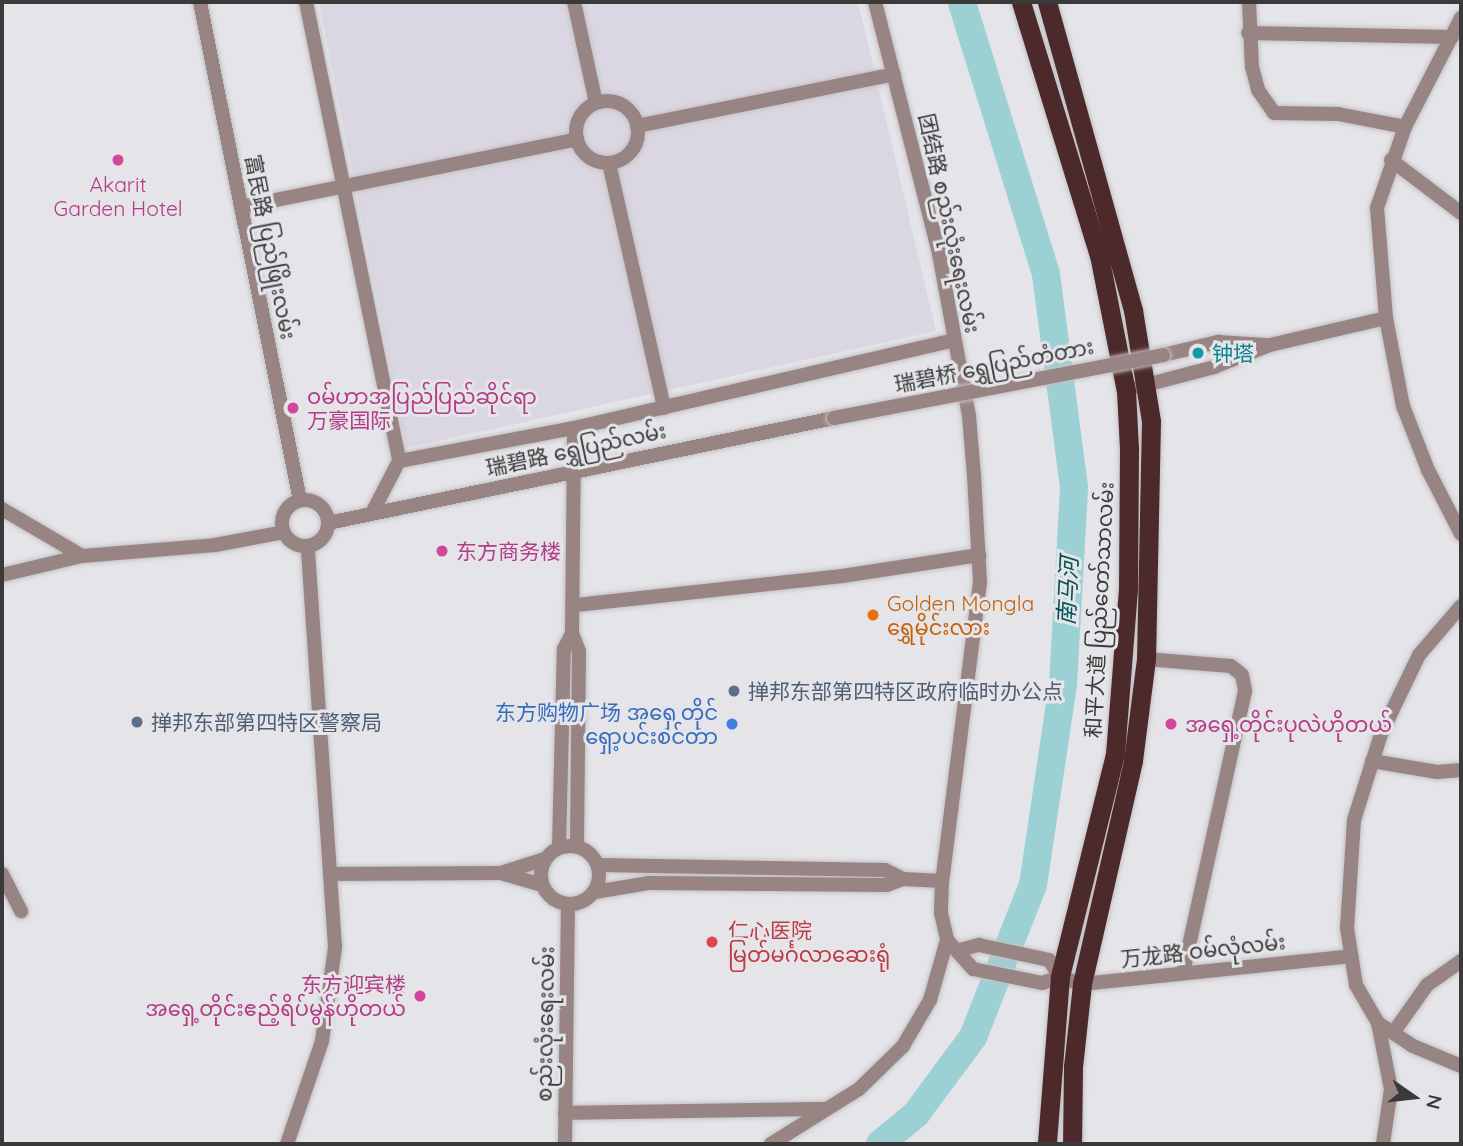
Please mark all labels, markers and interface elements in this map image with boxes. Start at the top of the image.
street label: 团结路 စည်းလုံးရေးလမ်း [914,111,986,335]
marker: Akarit Garden Hotel [110,152,126,168]
street label: 富民路 ပြည်ဖြိုးလမ်း [241,152,301,342]
place label: Akarit Garden Hotel [53,171,183,221]
street label: 瑞碧桥 ရွှေပြည်တံတား [892,333,1096,397]
place label: 钟塔 [1212,340,1254,366]
marker: 钟塔 [1190,345,1206,361]
place label: ဝမ်ဟာအပြည်ပြည်ဆိုင်ရာ 万豪国际 [307,383,537,433]
marker: ဝမ်ဟာအပြည်ပြည်ဆိုင်ရာ 万豪国际 [285,400,301,416]
street label: 瑞碧路 ရွှေပြည်လမ်း [484,418,668,480]
street label: 和平大道 ပြည်တော်သာလမ်း [1080,481,1118,739]
place label: 东方商务楼 [456,538,561,564]
marker: 东方商务楼 [434,543,450,559]
water label: 南马河 [1052,556,1084,626]
place label: Golden Mongla ရွှေမိုင်းလား [887,590,1034,640]
marker: Golden Mongla ရွှေမိုင်းလား [865,607,881,623]
place label: 掸邦东部第四特区政府临时办公点 [748,678,1063,704]
marker: 掸邦东部第四特区政府临时办公点 [726,683,742,699]
place label: 东方购物广场 အရှေ့တိုင် ရှော့ပင်းစင်တာ [495,699,718,749]
place label: 掸邦东部第四特区警察局 [151,709,382,735]
place label: အရှေ့တိုင်းပုလဲဟိုတယ် [1185,711,1392,737]
marker: 掸邦东部第四特区警察局 [129,714,145,730]
marker: 东方购物广场 အရှေ့တိုင် ရှော့ပင်းစင်တာ [724,716,740,732]
marker: အရှေ့တိုင်းပုလဲဟိုတယ် [1163,716,1179,732]
place label: 仁心医院 မြတ်မင်္ဂလာဆေးရုံ [728,917,890,967]
street label: 万龙路 ဝမ်လုံလမ်း [1119,929,1287,971]
marker: 仁心医院 မြတ်မင်္ဂလာဆေးရုံ [702,932,722,952]
street label: စည်းလုံးရေးလမ်း [531,946,559,1102]
place label: 东方迎宾楼 အရှေ့တိုင်းဧည့်ရိပ်မွန်ဟိုတယ် [145,971,406,1021]
marker: 东方迎宾楼 အရှေ့တိုင်းဧည့်ရိပ်မွန်ဟိုတယ် [412,988,428,1004]
north arrow [1379,1062,1449,1132]
text: N [1421,1092,1448,1112]

